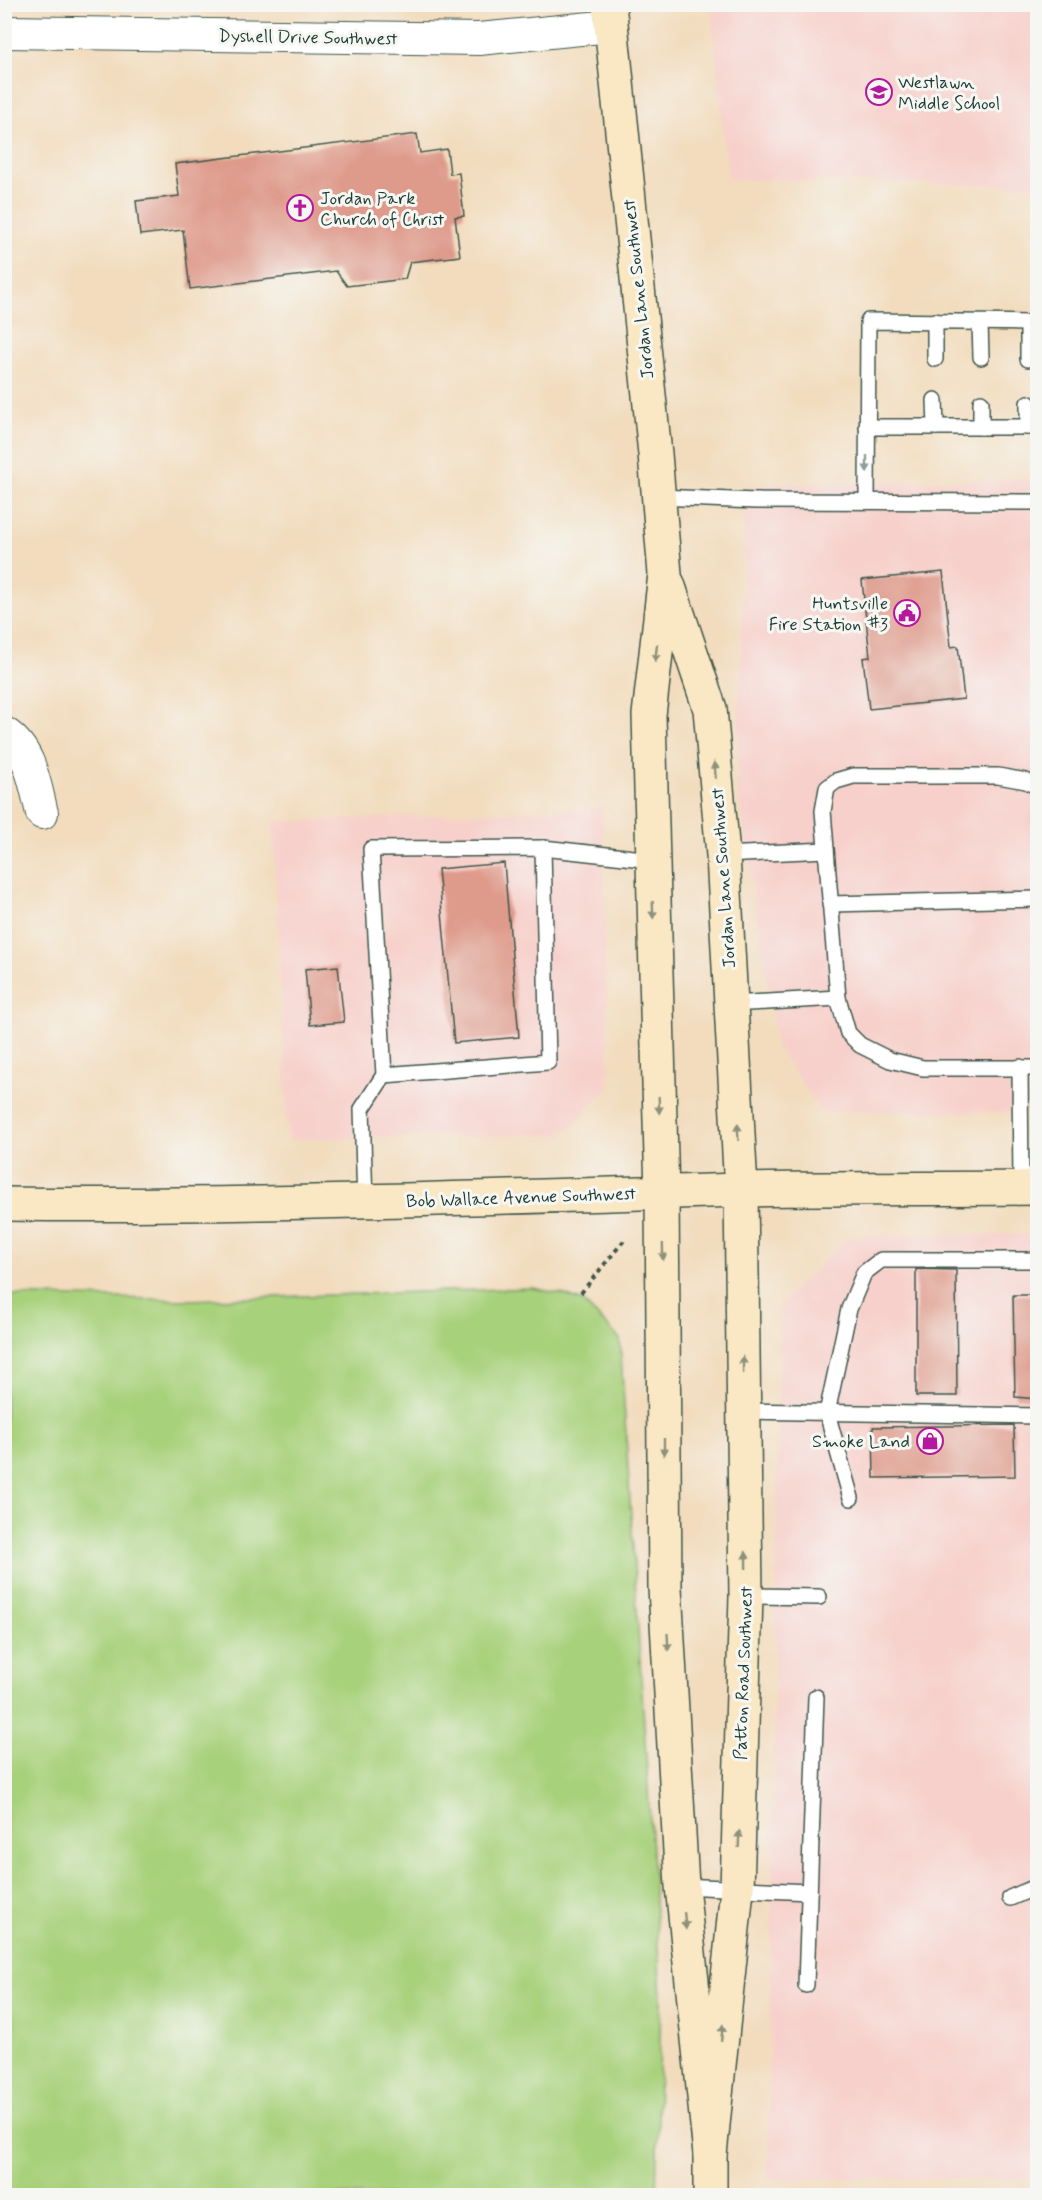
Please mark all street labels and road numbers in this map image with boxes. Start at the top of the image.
street label: Dyshell Drive Southwest [218,24,398,52]
street label: Jordan Lane Southwest [618,197,660,380]
street label: Jordan Lane Southwest [706,786,742,969]
street label: Bob Wallace Avenue Southwest [406,1182,637,1214]
street label: Patton Road Southwest [729,1585,759,1760]

